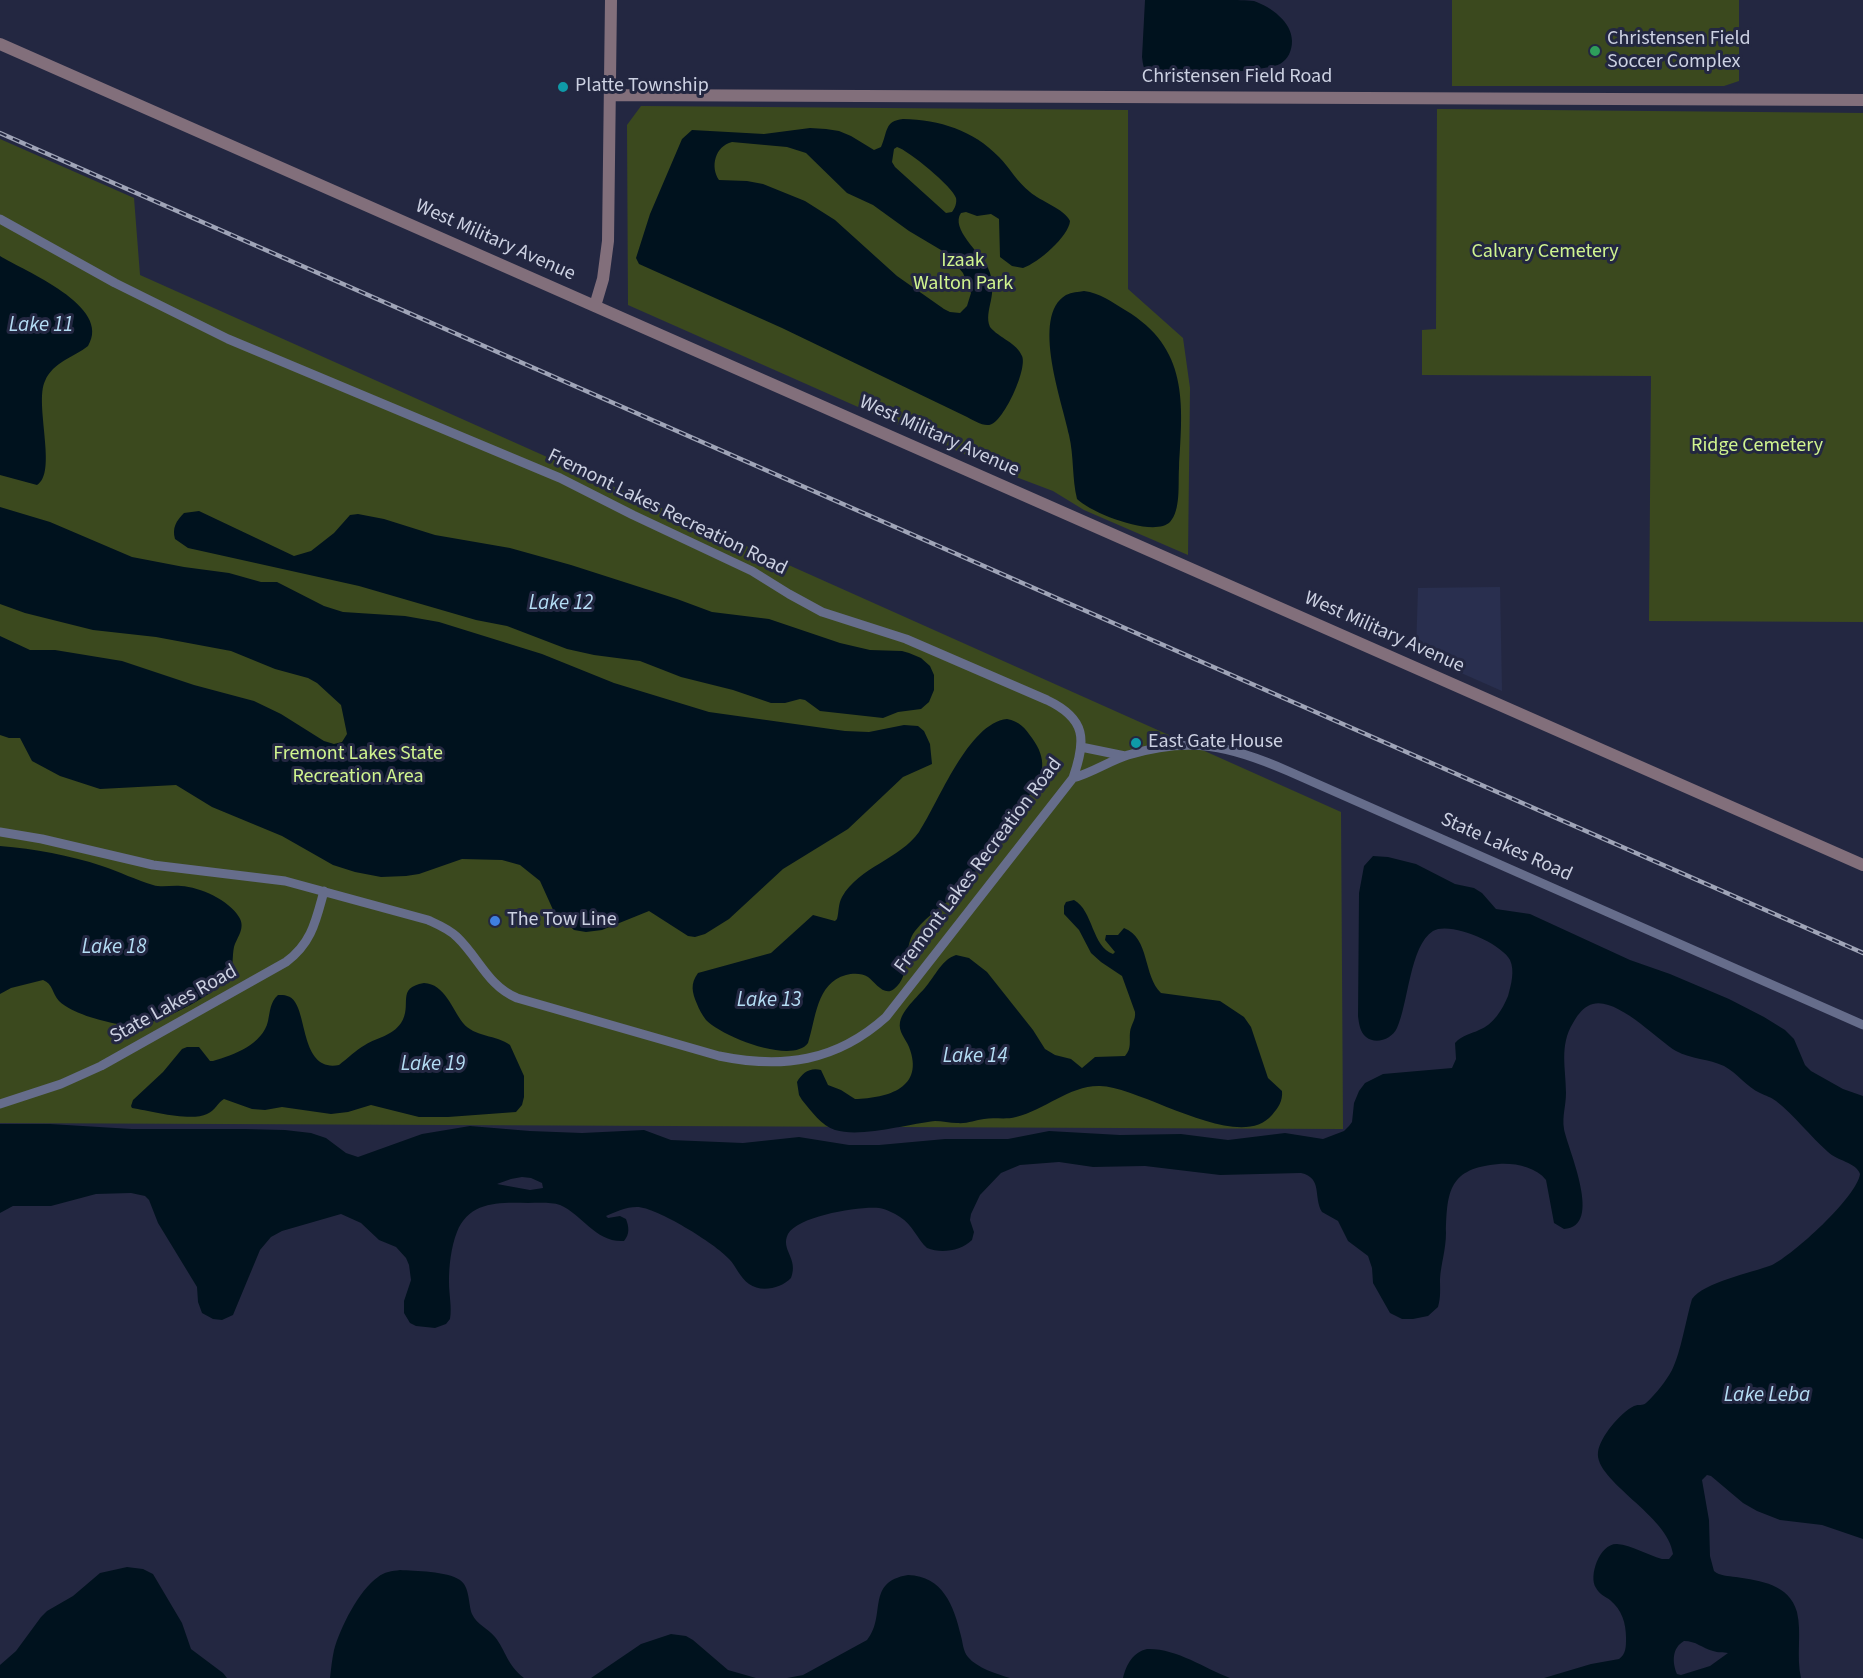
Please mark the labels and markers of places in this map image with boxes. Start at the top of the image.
place label: Christensen Field Soccer Complex [1607,28,1751,75]
marker: Christensen Field Soccer Complex [1588,44,1602,58]
place label: Platte Township [575,75,709,99]
marker: Platte Township [556,80,570,94]
place label: East Gate House [1148,731,1283,755]
marker: East Gate House [1129,736,1143,750]
place label: The Tow Line [507,909,617,933]
marker: The Tow Line [488,914,502,928]

